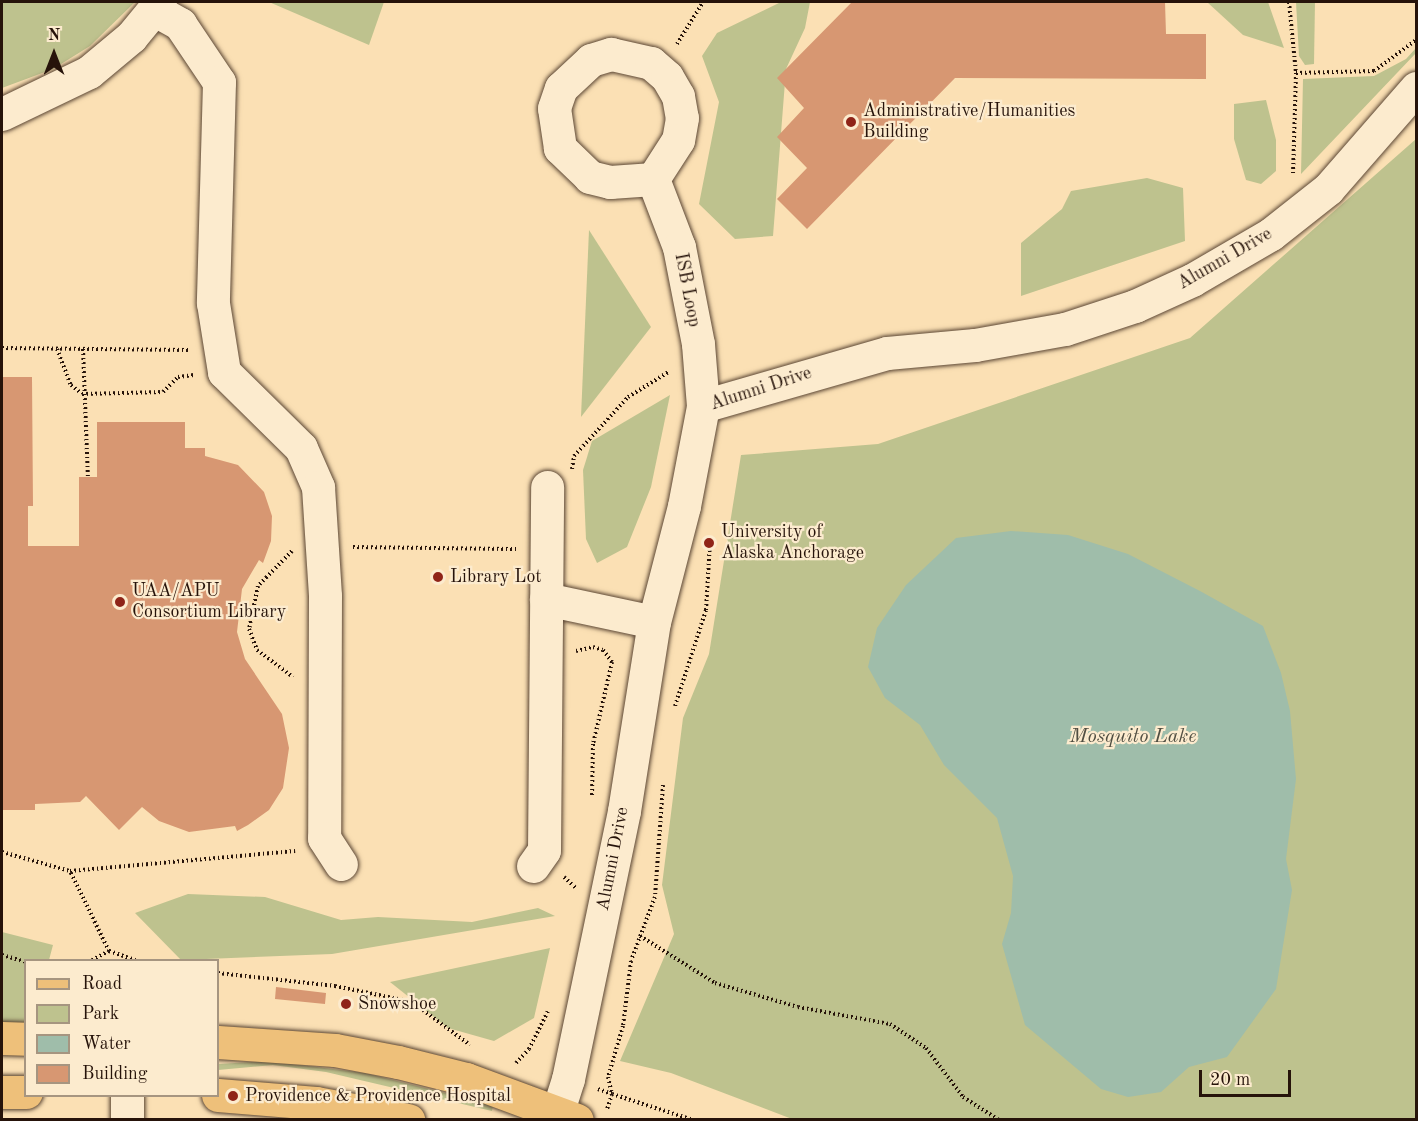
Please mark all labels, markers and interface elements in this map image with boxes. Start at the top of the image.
north arrow [24,24,84,84]
text: N [48,28,60,44]
place label: Administrative/Humanities Building [863,101,1075,144]
marker: Administrative/Humanities Building [844,115,858,129]
street label: Alumni Drive [1174,223,1276,295]
street label: ISB Loop [669,251,705,329]
street label: Alumni Drive [708,362,814,416]
place label: University of Alaska Anchorage [721,522,864,564]
marker: University of Alaska Anchorage [702,536,716,550]
place label: Library Lot [450,566,542,588]
marker: Library Lot [431,570,445,584]
place label: UAA/APU Consortium Library [132,581,286,624]
marker: UAA/APU Consortium Library [113,595,127,609]
water label: Mosquito Lake [1070,725,1196,749]
street label: Alumni Drive [592,805,634,913]
legend [24,959,219,1097]
text: Road [82,975,122,993]
place label: Snowshoe [358,993,436,1015]
marker: Snowshoe [339,997,353,1011]
text: Park [82,1005,119,1023]
text: Water [82,1035,131,1053]
scale bar [1202,1058,1294,1096]
text: Building [82,1065,147,1083]
text: 20 m [1210,1071,1250,1089]
place label: Providence & Providence Hospital [245,1085,511,1107]
marker: Providence & Providence Hospital [226,1089,240,1103]

